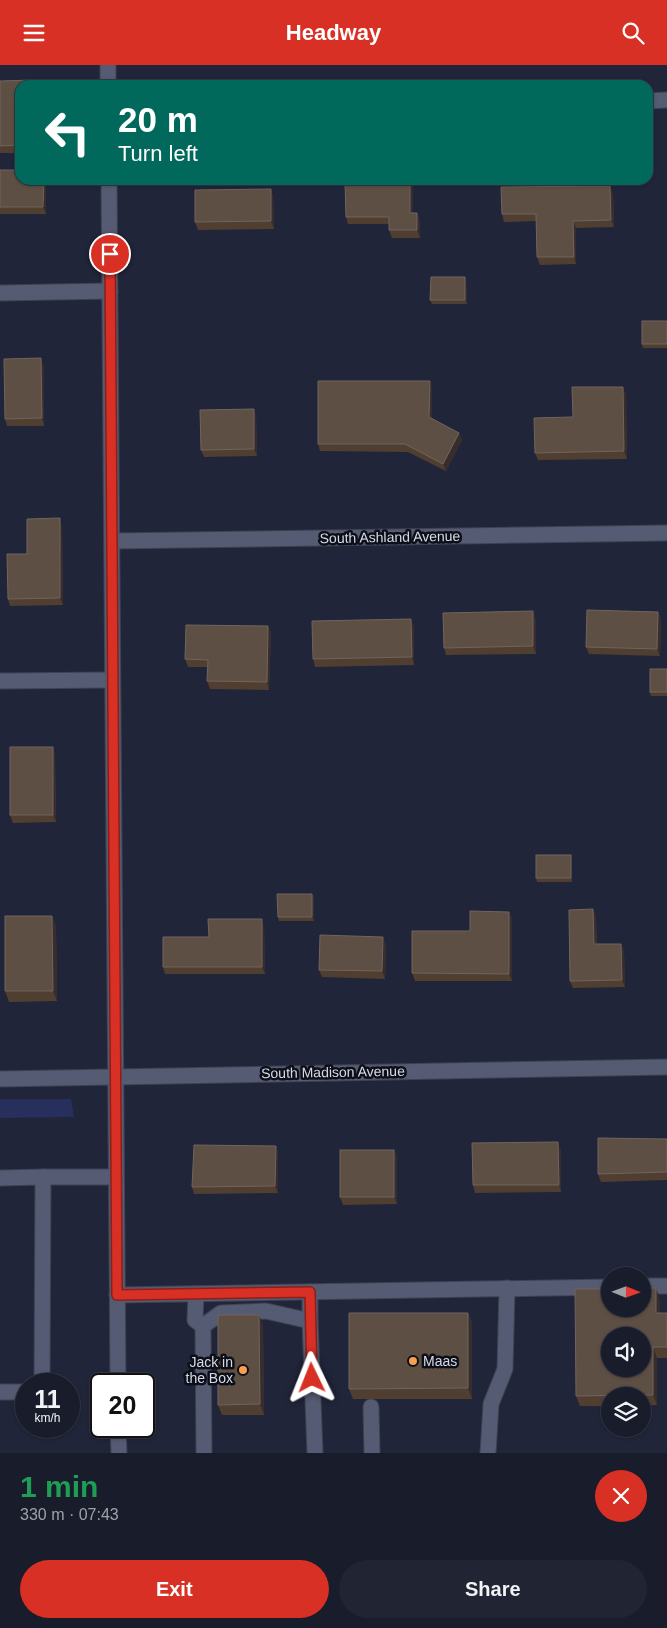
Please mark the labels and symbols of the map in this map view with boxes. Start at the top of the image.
pin [89,233,131,275]
street label: South Ashland Avenue [320,528,461,546]
street label: South Madison Avenue [261,1063,405,1081]
north arrow [601,1267,651,1317]
position arrow [285,1351,337,1403]
place label: Maas [423,1353,457,1369]
place label: Jack in the Box [186,1354,233,1386]
marker: Maas [407,1355,419,1367]
marker: Jack in the Box [237,1364,249,1376]
speed limit sign: 20 [90,1373,155,1438]

